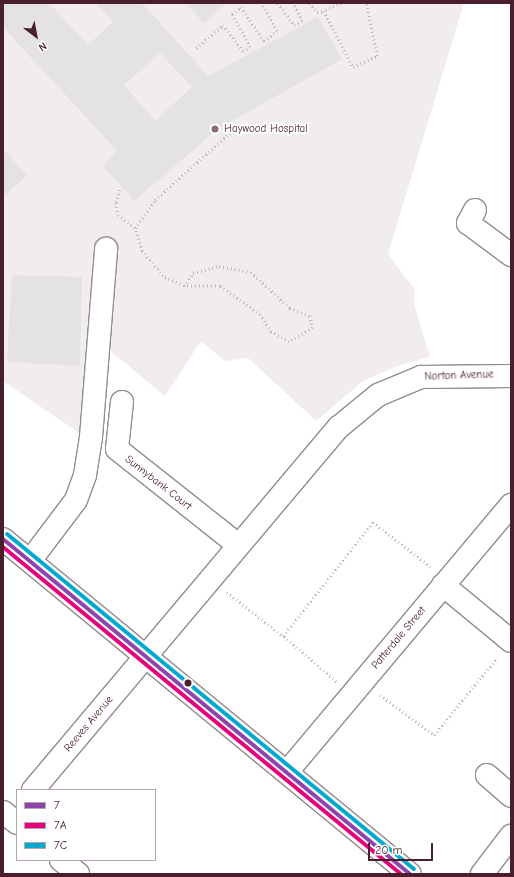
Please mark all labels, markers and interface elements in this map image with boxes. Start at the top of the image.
north arrow [16,16,56,56]
text: N [36,39,49,54]
place label: Haywood Hospital [224,122,308,136]
marker: Haywood Hospital [209,123,221,135]
street label: Norton Avenue [424,368,494,384]
street label: Sunnybank Court [122,453,194,513]
street label: Patterdale Street [369,604,429,672]
unlabelled marker [183,678,193,688]
street label: Reeves Avenue [62,693,116,755]
legend [16,789,156,861]
text: 7 [54,798,60,812]
text: 7A [54,818,67,832]
scale bar [370,835,435,861]
text: 7C [54,838,67,852]
text: 20 m [375,843,403,857]

